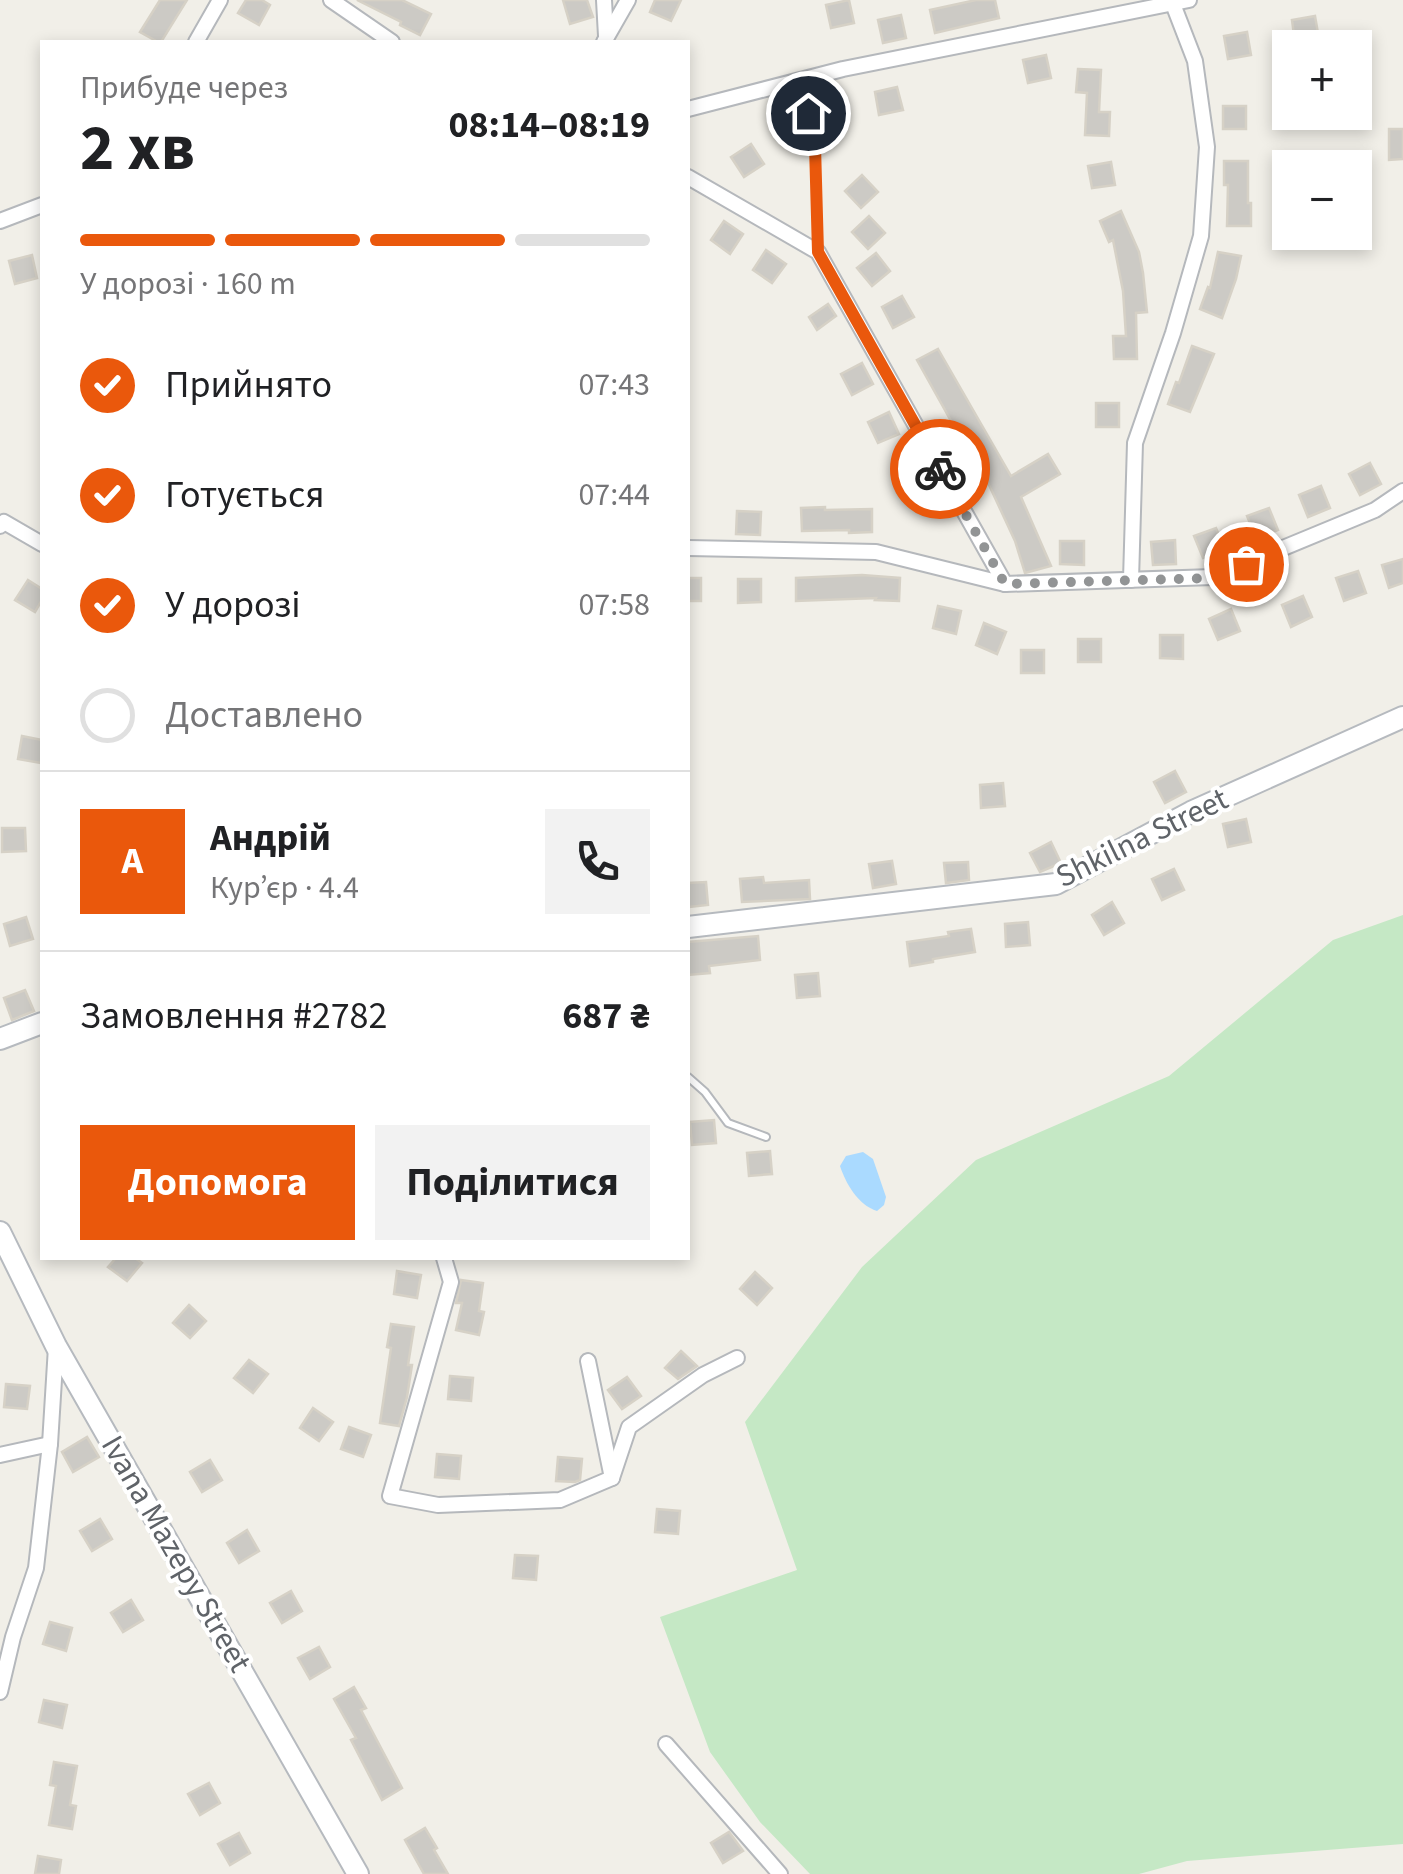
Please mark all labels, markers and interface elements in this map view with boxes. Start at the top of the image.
map controls [1272,30,1372,250]
button: + [1272,30,1372,130]
text: Прибуде через [80,65,288,111]
pin [766,71,851,156]
icon: home [781,86,836,141]
text: 08:14–08:19 [448,98,650,152]
text: 2 хв [80,102,195,195]
button: − [1272,150,1372,250]
text: У дорозі · 160 m [80,261,296,307]
icon: check [80,358,135,413]
text: Прийнято [165,358,332,412]
text: 07:43 [578,362,650,408]
courier [890,419,990,519]
icon: bike [913,442,968,497]
icon: check [80,468,135,523]
text: Готується [165,468,325,522]
text: 07:44 [578,472,650,518]
pin [1204,522,1289,607]
icon: bag [1219,537,1274,592]
icon: check [80,578,135,633]
text: У дорозі [165,578,301,632]
text: 07:58 [578,582,650,628]
text: Доставлено [165,688,363,742]
street label: Shkilna Street [1048,776,1236,900]
button: phone [545,809,650,914]
text: Андрій [210,811,331,865]
text: А [122,834,143,888]
text: Кур’єр · 4.4 [210,865,359,911]
text: Замовлення #2782 [80,989,387,1043]
text: 687 ₴ [562,989,650,1043]
button: Допомога [80,1125,355,1240]
button: Поділитися [375,1125,650,1240]
street label: Ivana Mazepy Street [89,1427,263,1681]

